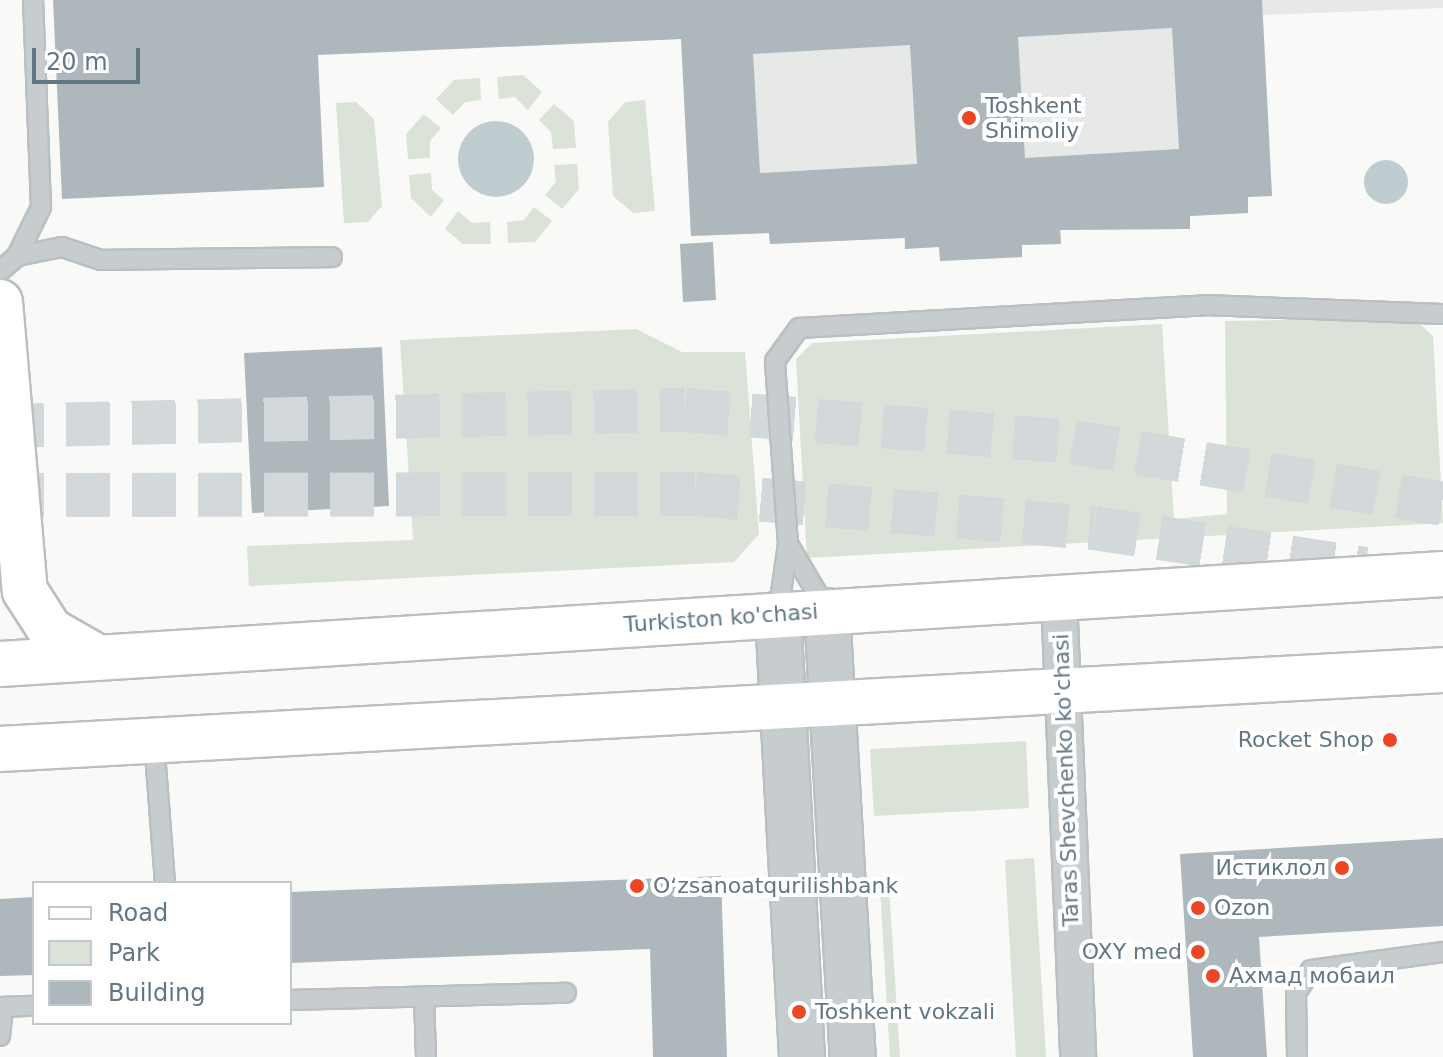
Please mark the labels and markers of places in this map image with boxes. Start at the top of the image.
place label: Toshkent Shimoliy [985,92,1082,144]
marker: Toshkent Shimoliy [960,109,978,127]
place label: Rocket Shop [1238,727,1374,753]
marker: Rocket Shop [1381,731,1399,749]
place label: Истиклол [1215,855,1326,881]
marker: Истиклол [1333,859,1351,877]
place label: Oʻzsanoatqurilishbank [653,873,898,899]
marker: Oʻzsanoatqurilishbank [628,877,646,895]
place label: Ozon [1214,895,1270,921]
marker: Ozon [1189,899,1207,917]
place label: OXY med [1082,939,1182,965]
marker: OXY med [1189,943,1207,961]
place label: Ахмад мобаил [1229,963,1395,989]
marker: Ахмад мобаил [1204,967,1222,985]
place label: Toshkent vokzali [815,999,995,1025]
marker: Toshkent vokzali [790,1003,808,1021]

